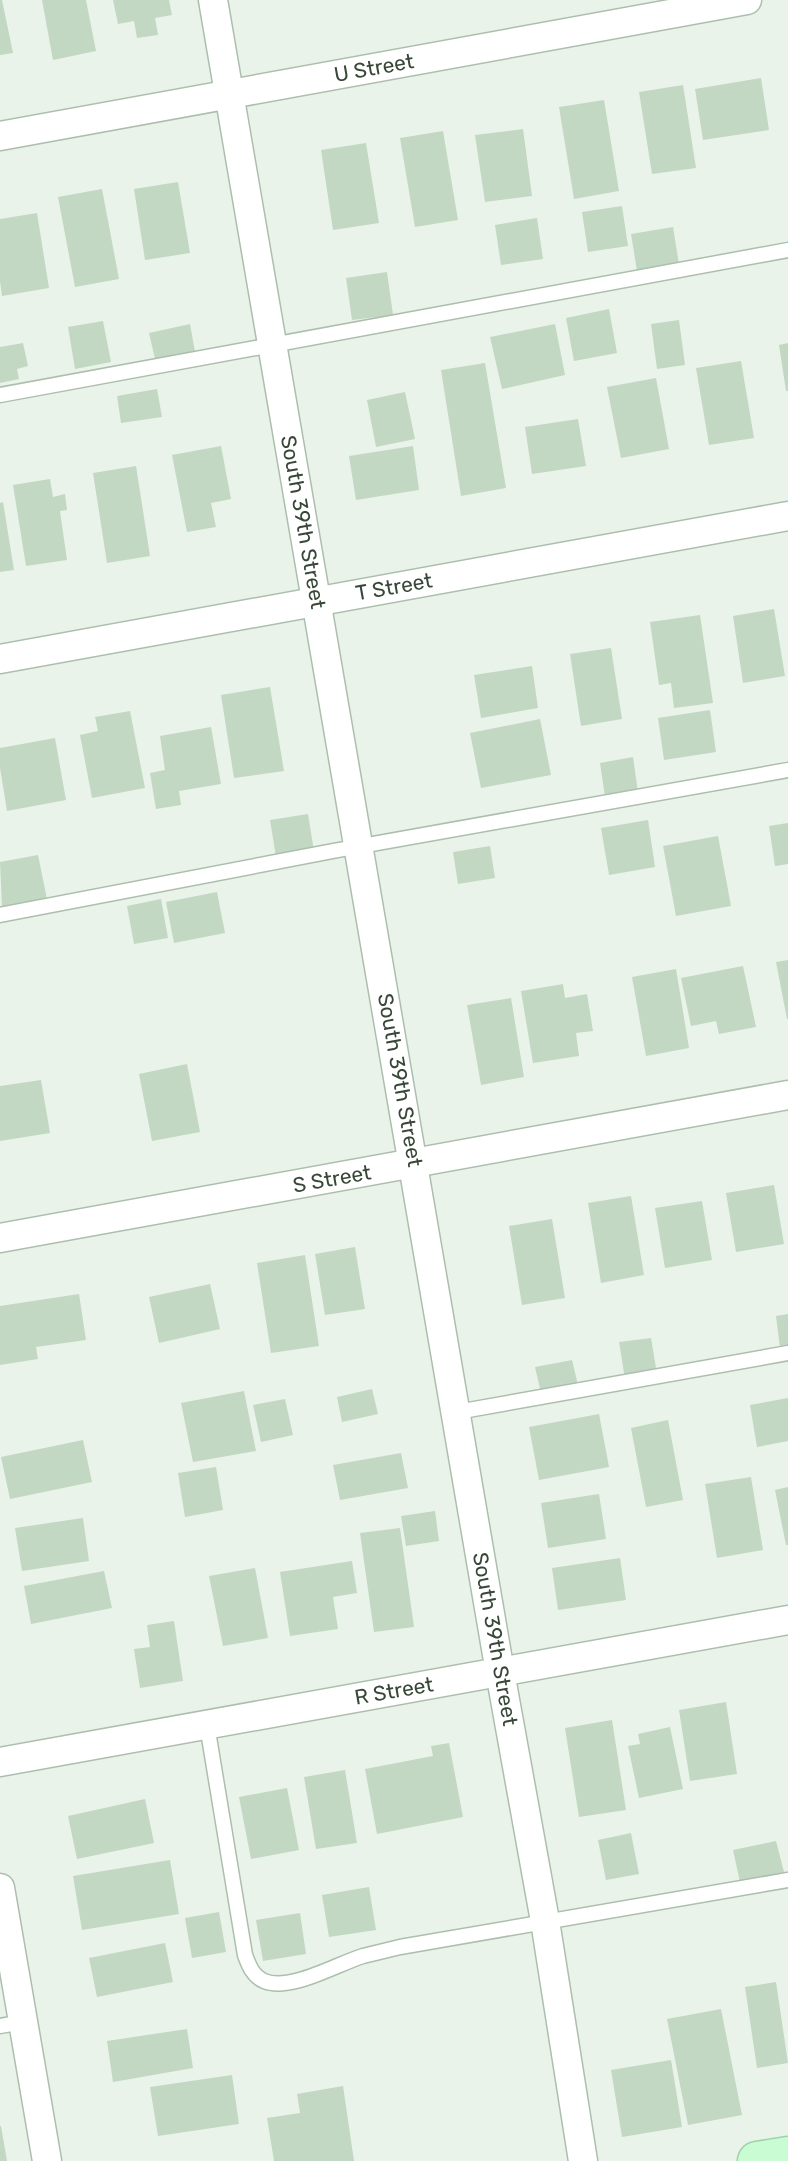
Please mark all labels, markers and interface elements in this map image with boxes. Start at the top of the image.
street label: U Street [332,48,416,87]
street label: South 39th Street [276,433,331,611]
street label: T Street [354,567,434,606]
street label: South 39th Street [373,991,428,1169]
street label: S Street [291,1159,373,1198]
street label: South 39th Street [468,1550,523,1728]
street label: R Street [353,1671,435,1710]

